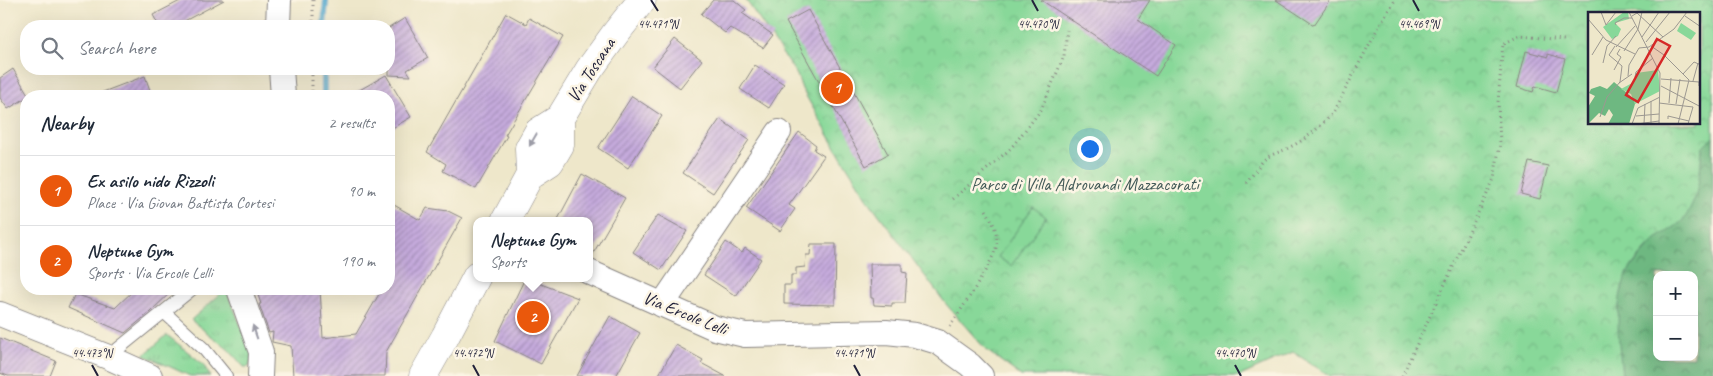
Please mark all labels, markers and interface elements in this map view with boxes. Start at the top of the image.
inset map [1588,12,1700,125]
text: 44.471°N [638,16,680,32]
text: 44.470°N [1018,16,1060,32]
text: 44.469°N [1399,16,1441,32]
search box [20,20,395,75]
street label: Via Toscana [562,32,621,106]
icon: search [38,34,66,62]
text: Search here [78,36,155,60]
pin: 1 [821,69,853,107]
text: Nearby [40,110,93,136]
text: 2 results [328,113,375,133]
one-way arrow [529,133,537,148]
your location [1077,136,1103,162]
text: Ex asilo nido Rizzoli [87,169,214,193]
park label: Parco di Villa Aldrovandi Mazzacorati [971,173,1202,195]
text: 1 [52,181,60,201]
text: 90 m [348,181,375,201]
text: Place · Via Giovan Battista Cortesi [87,193,274,213]
popup [473,217,593,282]
text: Neptune Gym [490,228,576,252]
text: Neptune Gym [87,239,173,263]
text: 2 [52,251,60,271]
text: 190 m [341,251,375,271]
text: Sports [490,252,526,272]
text: Sports · Via Ercole Lelli [87,263,213,283]
map controls [1653,271,1698,361]
button: + [1653,271,1698,316]
street label: Via Ercole Lelli [640,286,733,341]
pin: 2 [517,298,549,336]
button: − [1653,316,1698,361]
one-way arrow [251,324,258,339]
text: 44.473°N [72,345,114,361]
text: 44.472°N [453,345,495,361]
text: 44.471°N [834,345,876,361]
text: 44.470°N [1215,345,1257,361]

